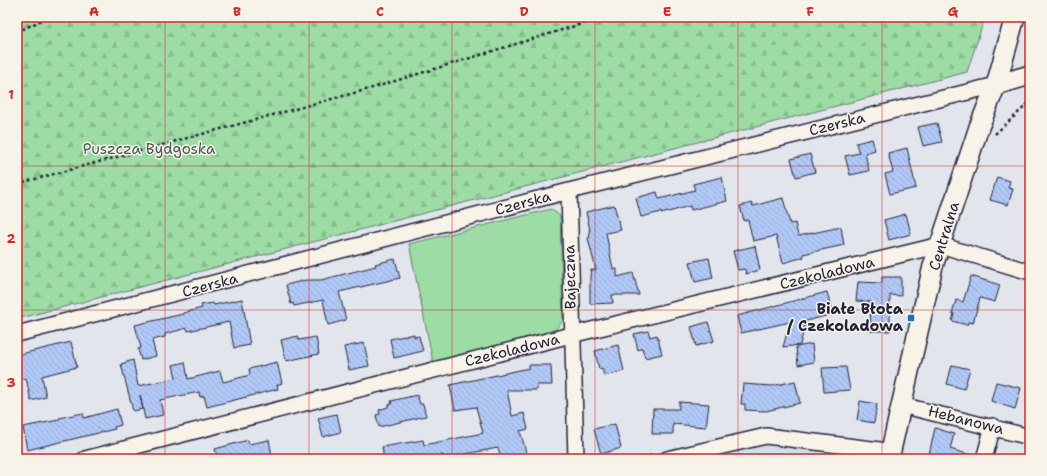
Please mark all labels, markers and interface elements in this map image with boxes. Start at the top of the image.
text: A [89,3,99,20]
text: B [233,3,241,20]
text: C [376,3,384,20]
text: D [519,3,529,20]
text: E [663,3,672,20]
text: F [806,3,814,20]
text: G [948,3,959,20]
text: 1 [8,86,14,103]
street label: Czerska [807,107,868,141]
park label: Puszcza Bydgoska [83,139,216,159]
street label: Czerska [493,186,554,220]
street label: Centralna [924,199,964,273]
text: 2 [6,230,16,247]
street label: Bajeczna [559,244,581,310]
street label: Czekoladowa [778,251,877,294]
street label: Czerska [180,268,241,302]
place label: Białe Błota / Czekoladowa [786,299,904,336]
marker: Białe Błota / Czekoladowa [906,313,916,323]
street label: Czekoladowa [463,328,562,371]
text: 3 [6,374,16,391]
street label: Hebanowa [926,401,1007,439]

